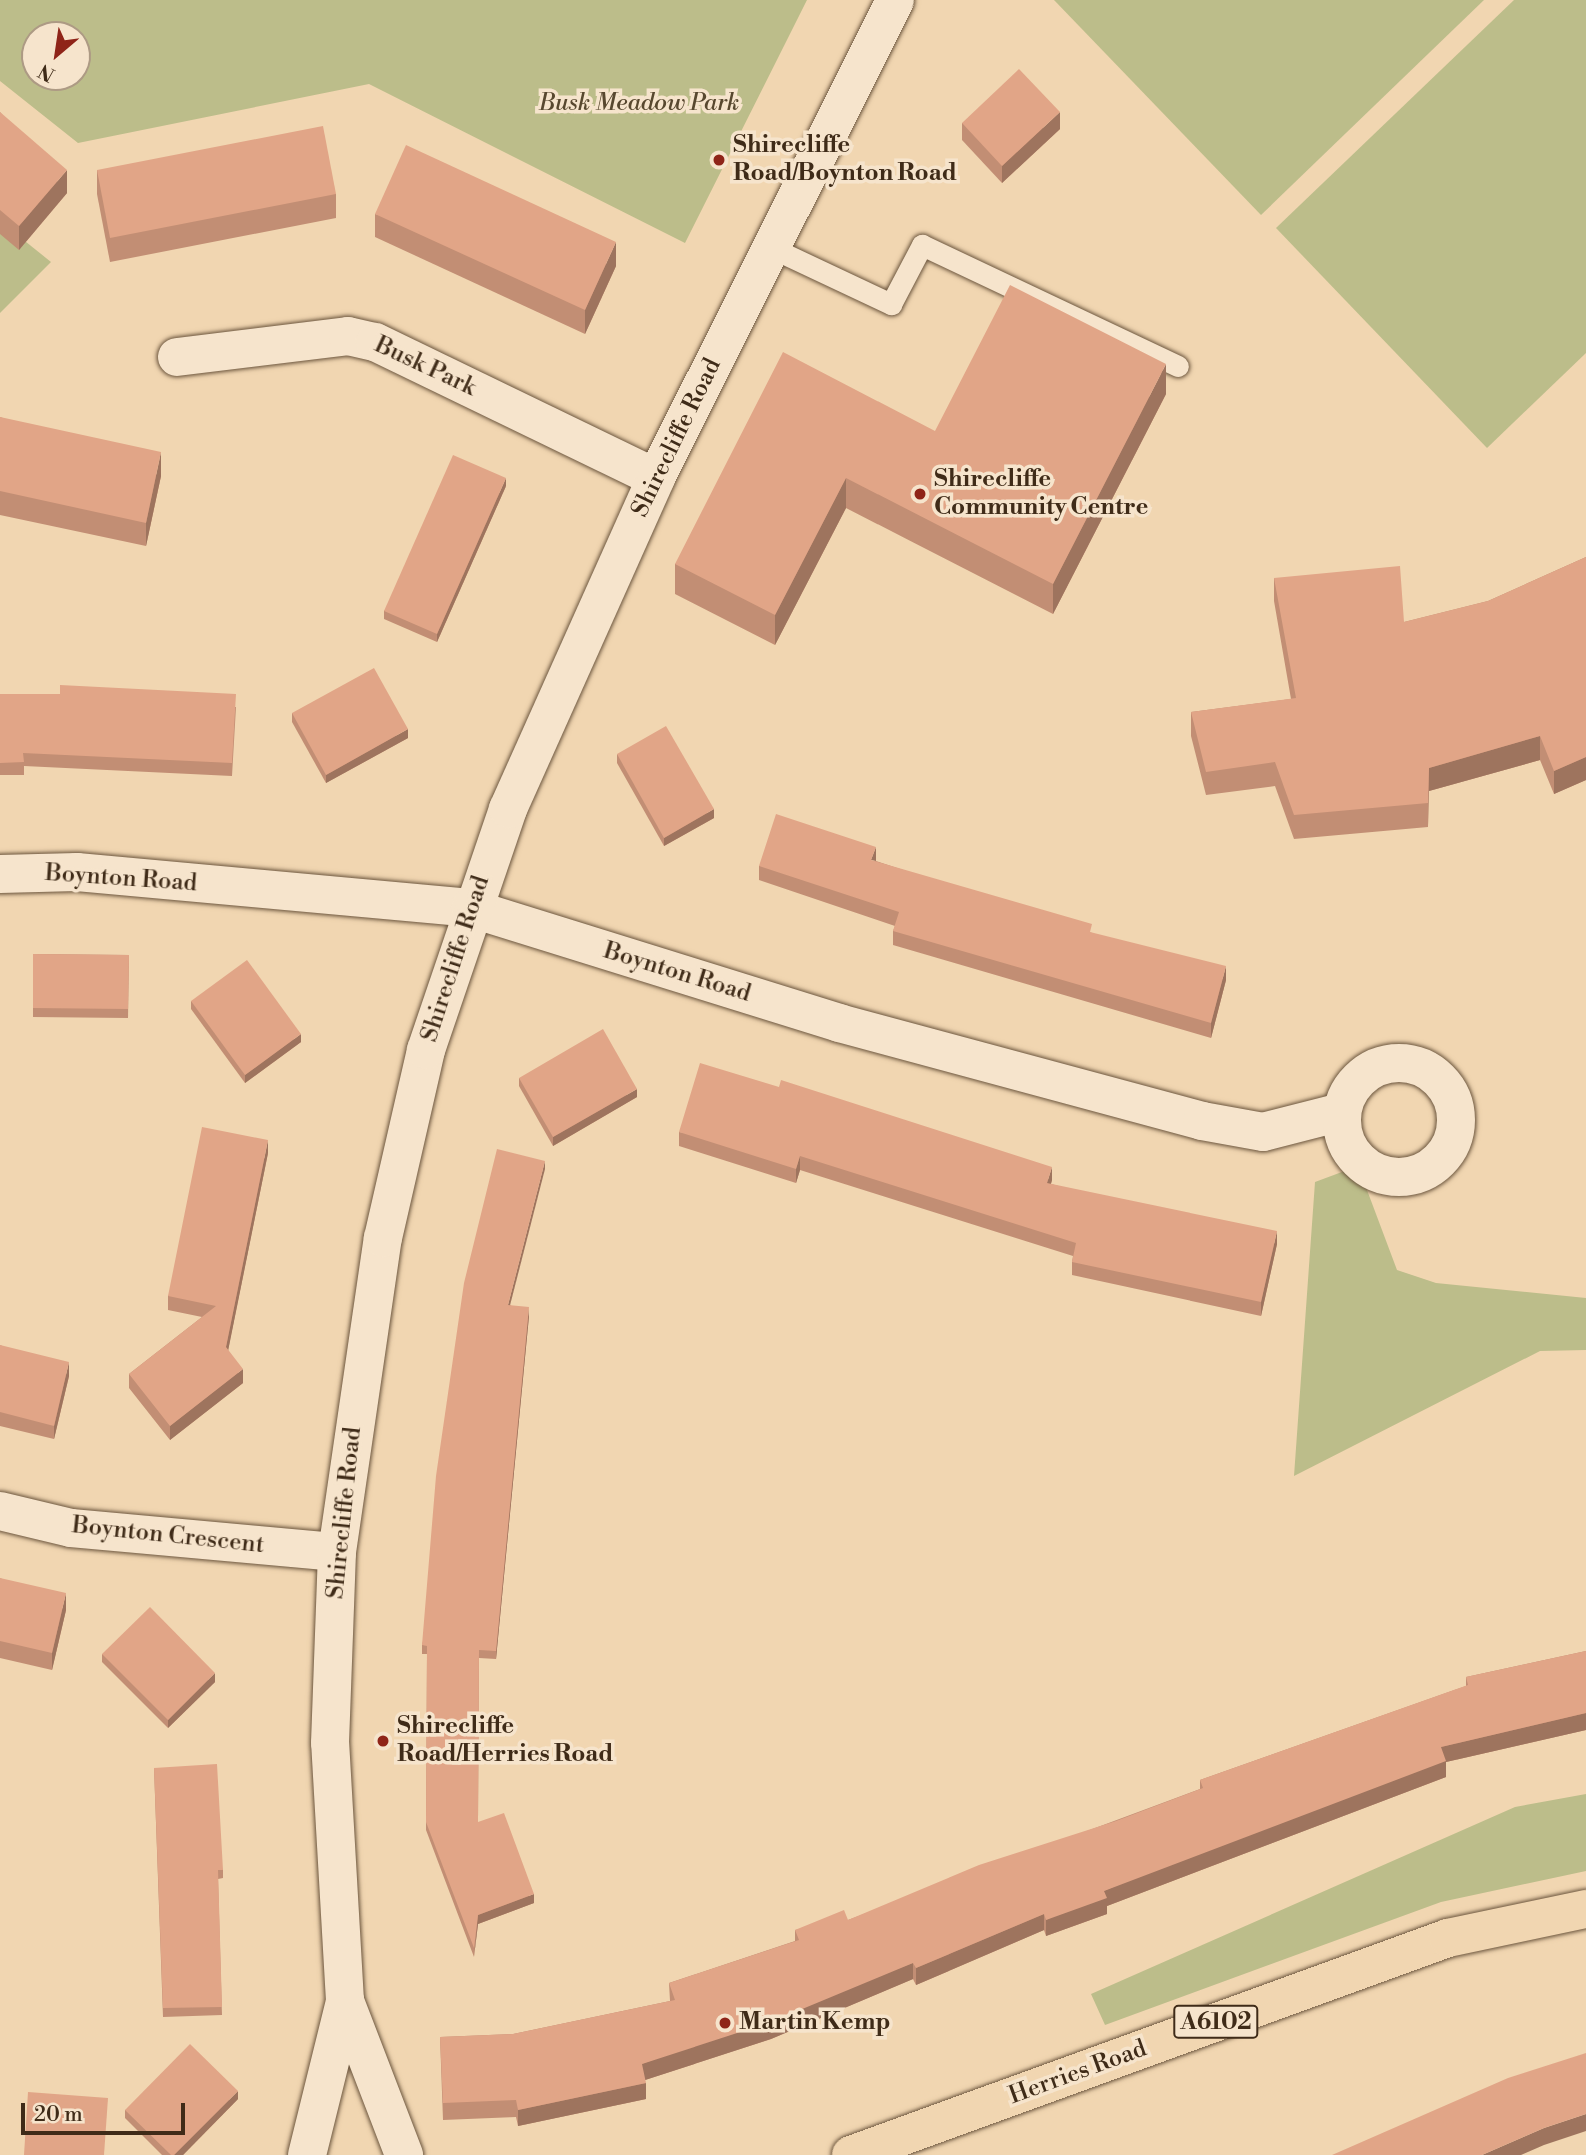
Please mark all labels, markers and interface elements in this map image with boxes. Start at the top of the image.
north arrow [21,21,91,91]
text: N [34,58,59,87]
park label: Busk Meadow Park [539,90,739,118]
place label: Shirecliffe Road/Boynton Road [733,132,957,188]
marker: Shirecliffe Road/Boynton Road [711,152,727,168]
street label: Busk Park [370,331,480,403]
street label: Shirecliffe Road [626,354,728,522]
place label: Shirecliffe Community Centre [934,466,1148,522]
marker: Shirecliffe Community Centre [912,486,928,502]
street label: Boynton Road [44,859,198,899]
street label: Shirecliffe Road [416,872,496,1046]
street label: Boynton Road [600,937,754,1009]
street label: Shirecliffe Road [322,1425,368,1601]
street label: Boynton Crescent [70,1512,266,1560]
place label: Shirecliffe Road/Herries Road [397,1713,613,1769]
marker: Shirecliffe Road/Herries Road [375,1733,391,1749]
road number: A6102 [1172,2002,1260,2041]
place label: Martin Kemp [739,2009,890,2037]
marker: Martin Kemp [717,2015,733,2031]
street label: Herries Road [1005,2035,1151,2111]
scale bar [24,2088,189,2132]
text: 20 m [34,2102,83,2128]

